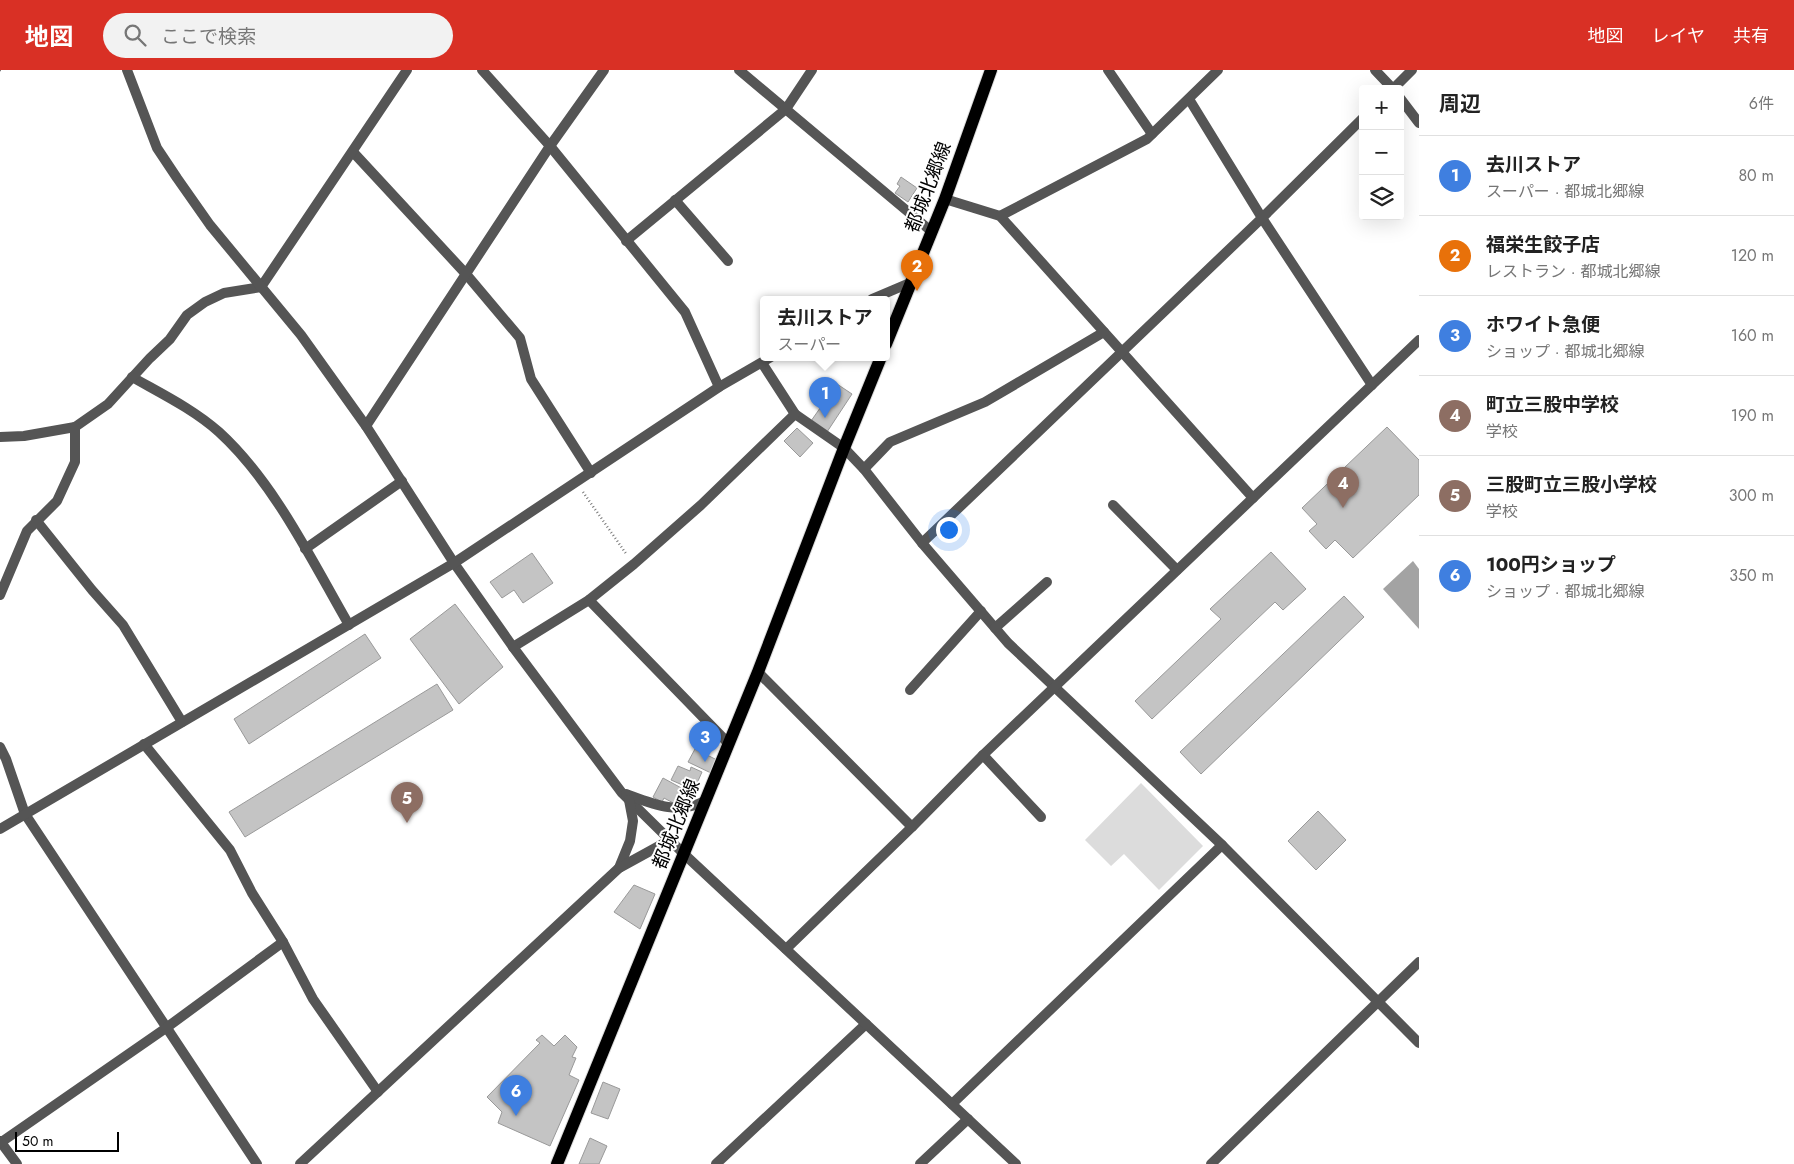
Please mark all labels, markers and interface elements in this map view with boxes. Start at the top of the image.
search box [103,13,453,58]
text: 地図 [25,19,73,54]
icon: search [121,21,149,49]
text: ここで検索 [161,23,256,50]
text: 地図 [1588,23,1624,49]
text: レイヤ [1652,23,1705,49]
text: 共有 [1733,23,1769,49]
map controls [1359,85,1404,220]
button: + [1359,85,1404,130]
text: 周辺 [1439,89,1481,119]
text: 6件 [1749,92,1774,115]
button: − [1359,130,1404,175]
street label: 都城北郷線 [898,138,958,236]
text: 去川ストア [1486,151,1581,178]
text: 1 [1451,164,1459,187]
text: 80 m [1738,164,1774,187]
button: layers [1359,175,1404,220]
text: スーパー · 都城北郷線 [1486,180,1644,203]
text: 福栄生餃子店 [1486,231,1600,258]
text: 2 [1450,244,1460,267]
text: 120 m [1731,244,1774,267]
pin: 2 [901,250,933,291]
text: レストラン · 都城北郷線 [1486,260,1660,283]
popup [760,296,890,361]
text: 去川ストア [777,304,873,331]
text: ホワイト急便 [1486,311,1600,338]
text: 3 [1450,324,1460,347]
text: 160 m [1731,324,1774,347]
text: スーパー [777,333,841,356]
text: ショップ · 都城北郷線 [1486,340,1644,363]
pin: 1 [809,377,841,418]
text: 町立三股中学校 [1486,391,1619,418]
text: 4 [1449,404,1461,427]
text: 190 m [1731,404,1774,427]
text: 学校 [1486,420,1518,443]
pin: 4 [1327,467,1359,508]
text: 三股町立三股小学校 [1486,471,1657,498]
text: 5 [1450,484,1460,507]
text: 300 m [1729,484,1774,507]
text: 学校 [1486,500,1518,523]
your location [936,517,962,543]
text: 100円ショップ [1486,551,1616,578]
text: 6 [1450,564,1460,587]
text: 350 m [1729,564,1774,587]
text: ショップ · 都城北郷線 [1486,580,1644,603]
pin: 3 [689,721,721,762]
street label: 都城北郷線 [646,775,706,873]
pin: 5 [391,782,423,823]
pin: 6 [500,1075,532,1116]
scale bar [15,1129,119,1152]
text: 50 m [22,1131,53,1151]

